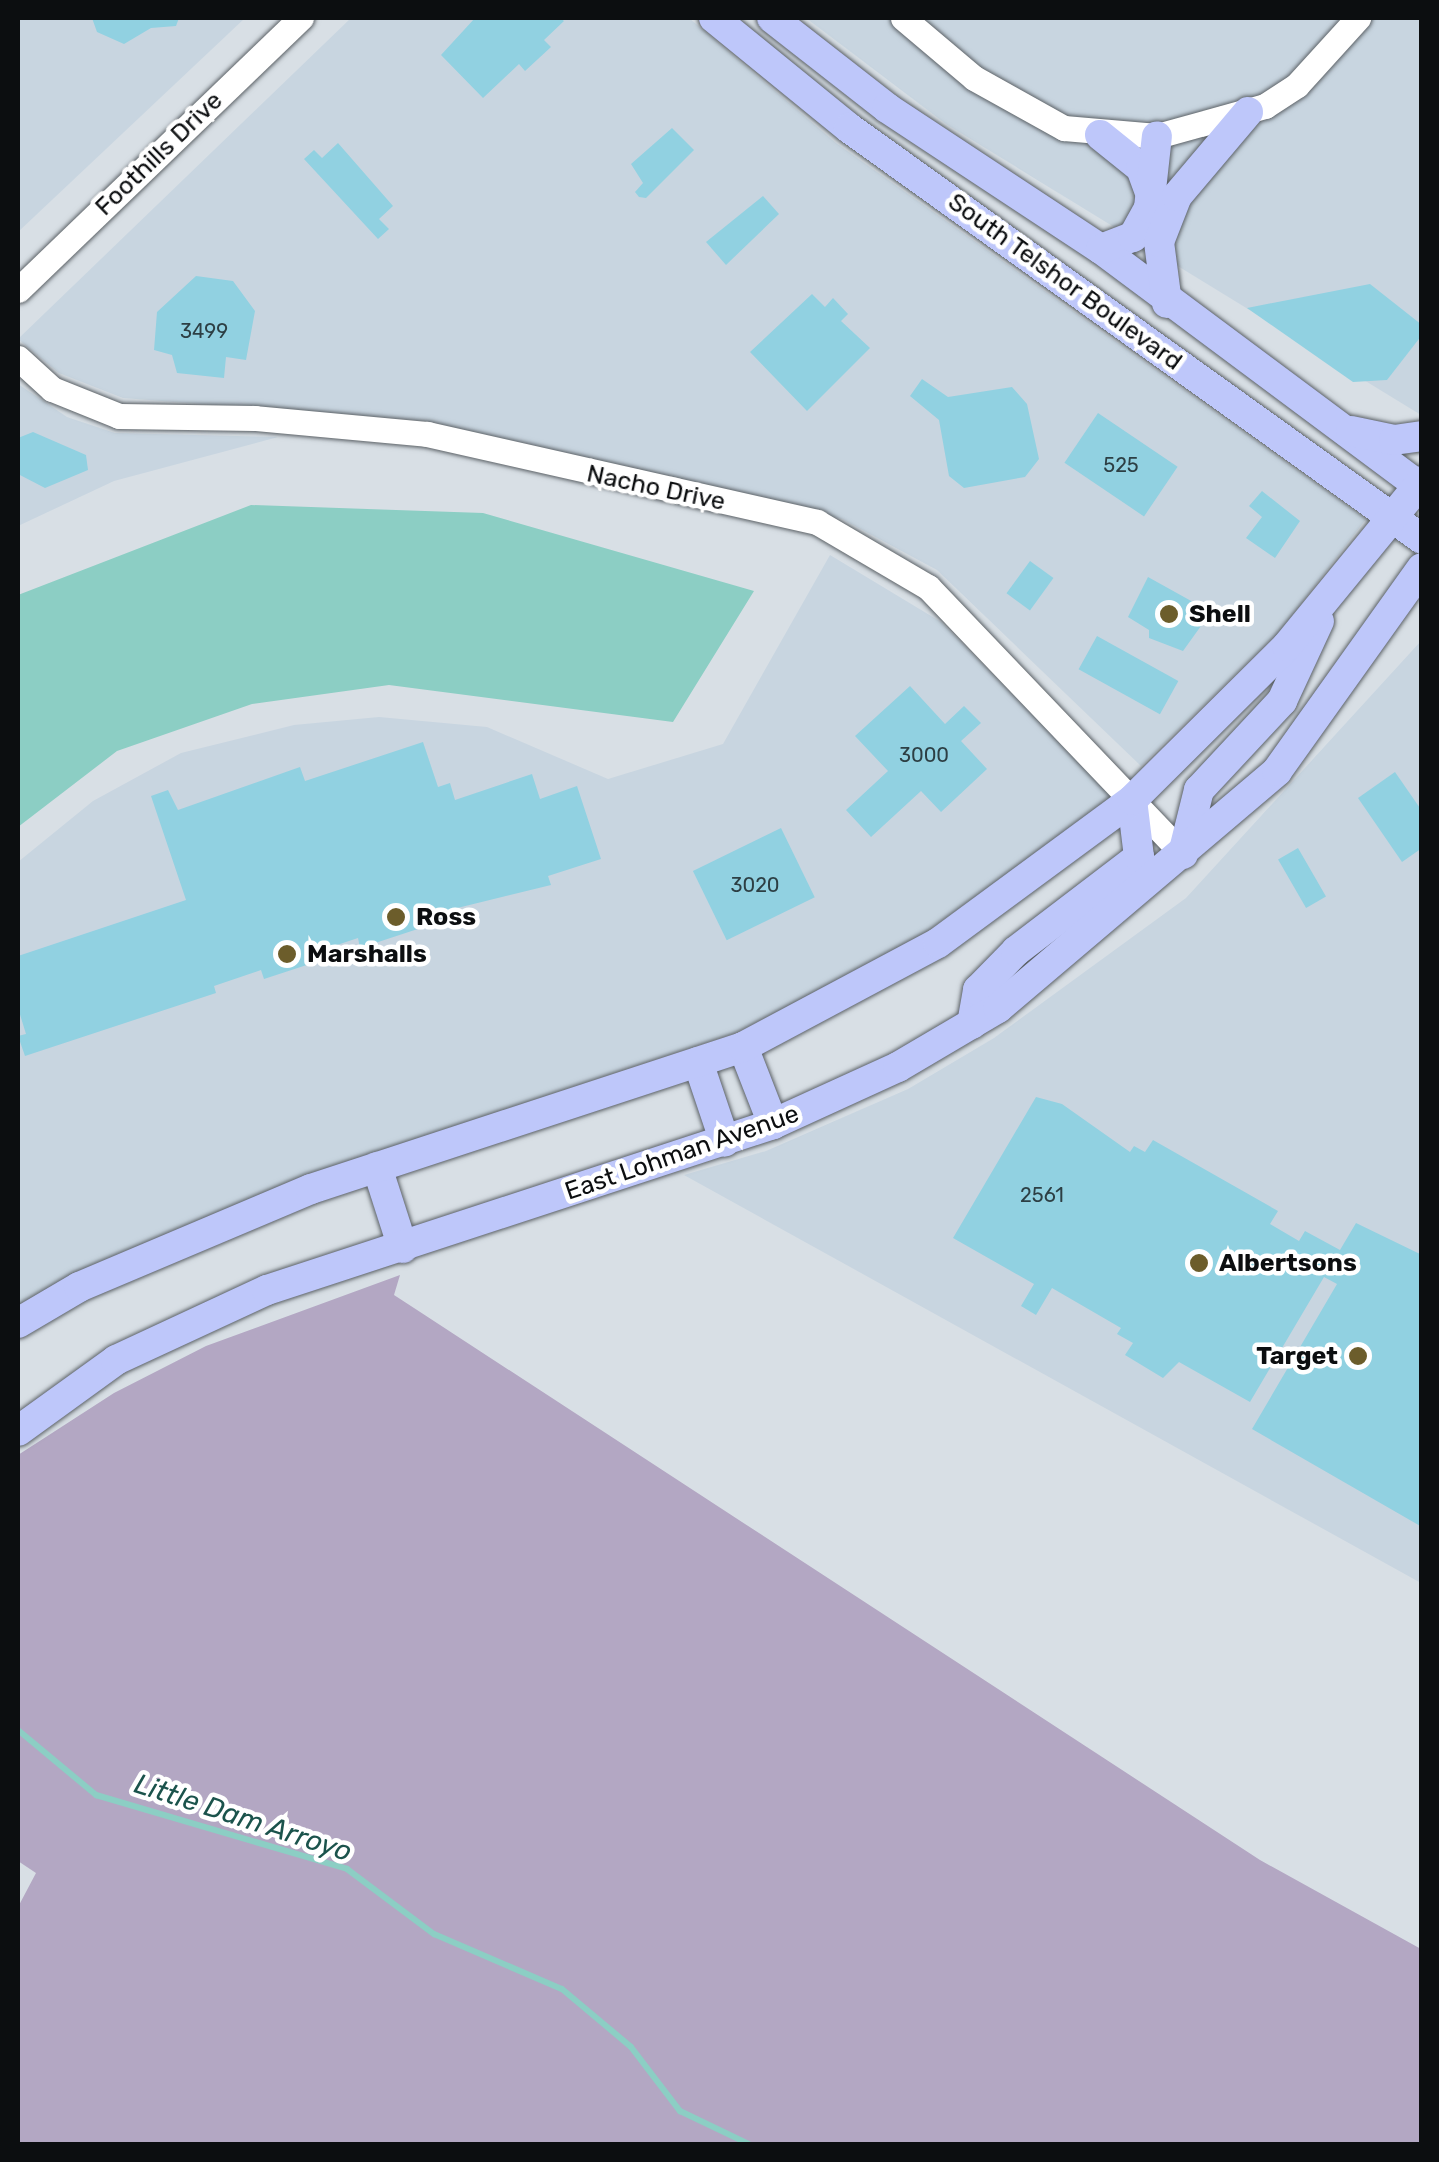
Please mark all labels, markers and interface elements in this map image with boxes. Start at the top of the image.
street label: Foothills Drive [89,86,229,222]
street label: South Telshor Boulevard [942,187,1188,377]
house number: 3499 [180,319,228,343]
house number: 525 [1103,453,1139,477]
street label: Nacho Drive [584,459,728,517]
place label: Shell [1189,599,1251,629]
marker: Shell [1158,603,1180,625]
house number: 3000 [899,743,949,767]
house number: 3020 [730,873,780,897]
place label: Ross [416,902,476,932]
marker: Ross [385,906,407,928]
place label: Marshalls [307,939,427,969]
marker: Marshalls [276,943,298,965]
street label: East Lohman Avenue [561,1099,803,1207]
house number: 2561 [1020,1183,1064,1207]
place label: Albertsons [1219,1248,1357,1278]
marker: Albertsons [1188,1252,1210,1274]
place label: Target [1256,1341,1338,1371]
marker: Target [1347,1345,1369,1367]
water label: Little Dam Arroyo [130,1767,356,1869]

